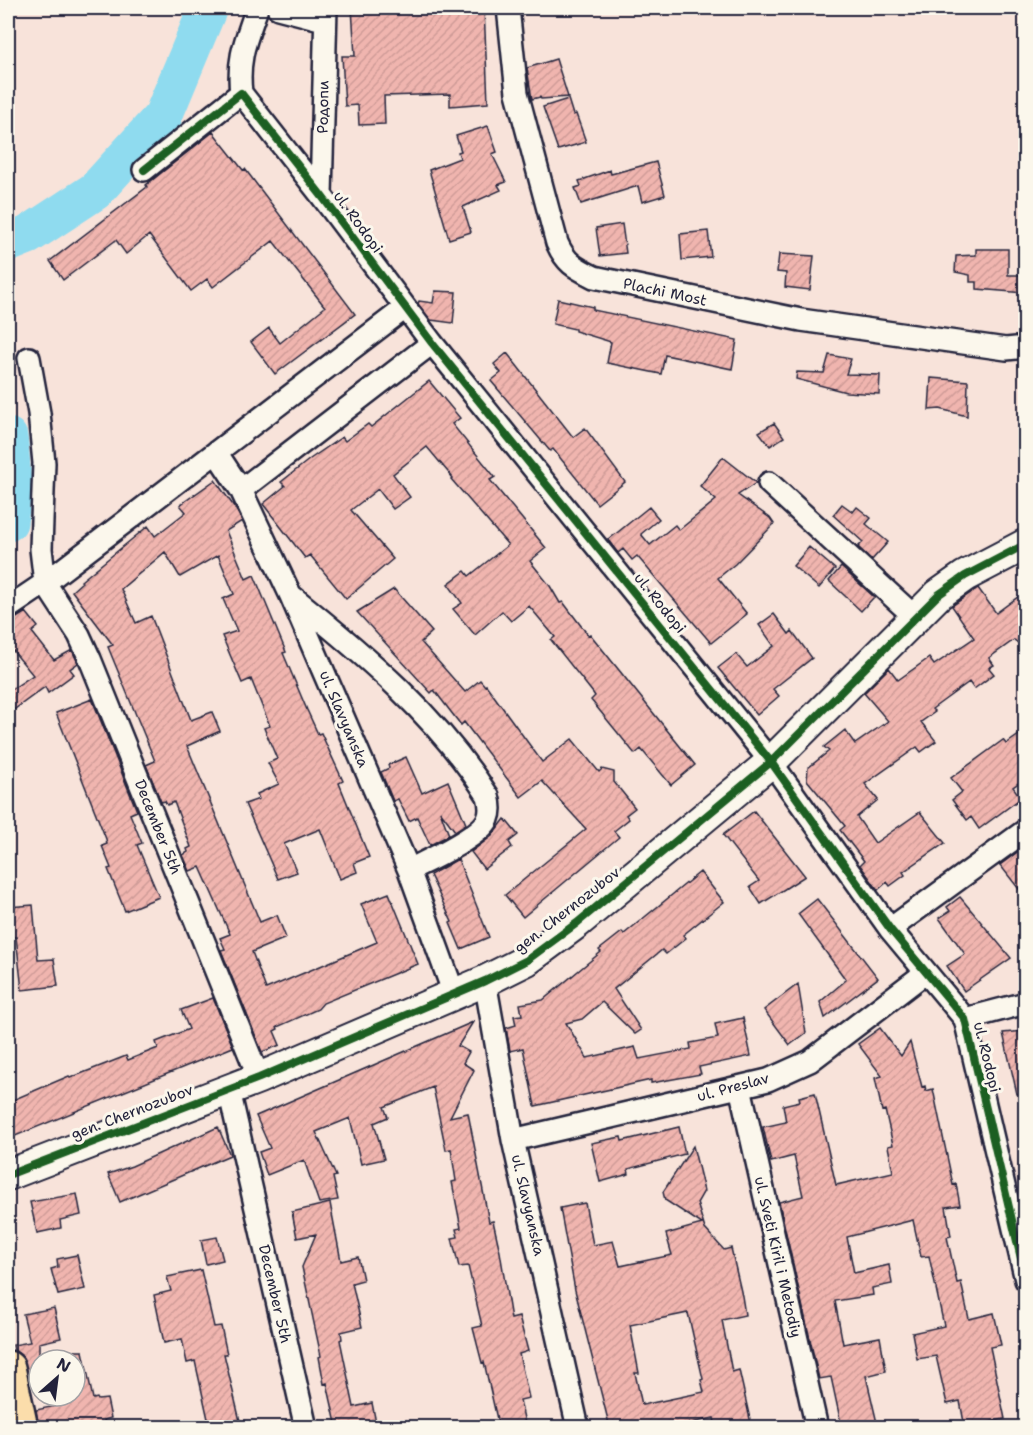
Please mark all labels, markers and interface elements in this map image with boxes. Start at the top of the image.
street label: Родопи [313,80,333,134]
street label: ul. Rodopi [329,187,387,257]
street label: Plachi Most [621,273,709,311]
street label: ul. Rodopi [629,569,691,637]
street label: ul. Slavyanska [315,667,374,771]
street label: December 5th [130,777,186,877]
street label: gen. Chernozubov [510,862,624,958]
street label: ul. Rodopi [969,1020,1005,1094]
street label: ul. Preslav [695,1068,771,1106]
street label: gen. Chernozubov [68,1079,196,1145]
street label: ul. Slavyanska [507,1152,550,1258]
street label: ul. Sveti Kiril i Metodiy [750,1174,806,1340]
street label: December 5th [254,1243,296,1345]
north arrow [27,1348,87,1408]
text: N [53,1353,74,1377]

